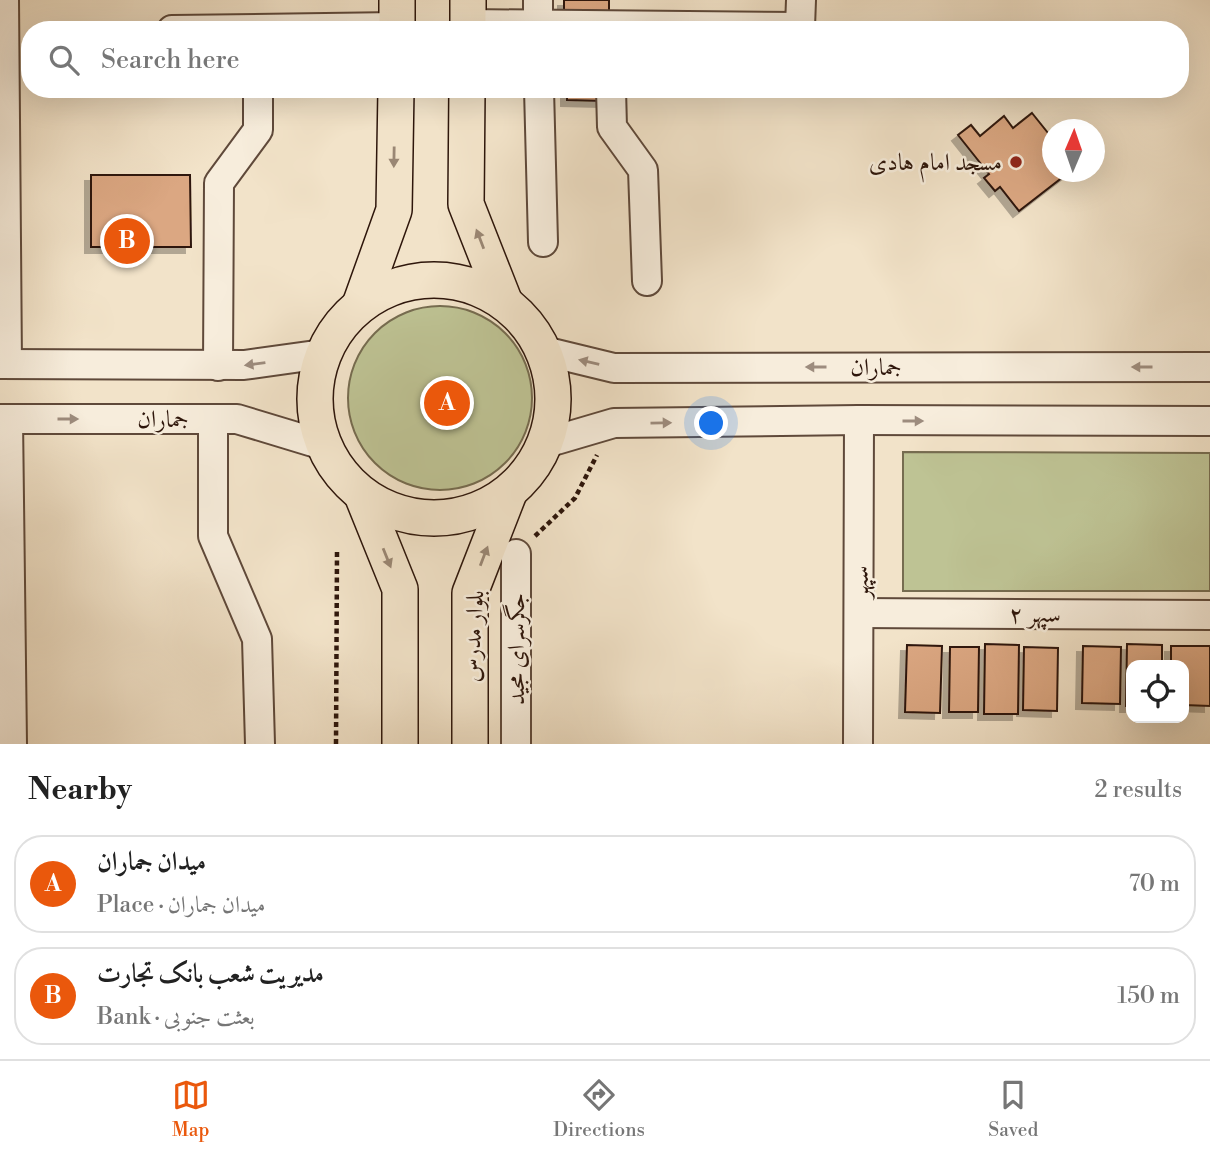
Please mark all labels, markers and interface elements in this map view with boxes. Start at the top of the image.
search box [21,21,1189,98]
icon: search [45,41,83,79]
text: Search here [101,44,240,76]
north arrow [1042,119,1105,182]
one-way arrow [389,147,400,169]
place label: مسجد امام هادی [869,148,1002,183]
marker: مسجد امام هادی [1008,154,1024,170]
pin: B [104,215,150,267]
one-way arrow [475,229,486,250]
street label: جماران [850,353,902,383]
one-way arrow [578,356,600,367]
one-way arrow [244,358,266,369]
one-way arrow [805,361,827,373]
one-way arrow [1131,361,1153,373]
pin: A [424,377,470,429]
street label: جماران [137,405,189,435]
your location [694,406,728,440]
one-way arrow [57,413,79,425]
one-way arrow [902,415,924,427]
one-way arrow [650,417,672,429]
one-way arrow [479,545,490,566]
one-way arrow [382,547,393,568]
street label: سپهر [846,566,876,601]
street label: بلوار مدرس [457,589,491,683]
street label: جگرسرای مجید [502,593,532,705]
street label: سپهر ۲ [1009,600,1061,630]
map controls [1126,660,1189,723]
button: locate [1126,660,1189,723]
text: Nearby [28,771,132,809]
text: 2 results [1095,776,1182,804]
text: میدان جماران [97,846,206,878]
text: A [45,870,61,898]
text: 70 m [1129,870,1180,898]
text: Place · میدان جماران [97,891,265,919]
text: مدیریت شعب بانک تجارت [97,958,324,990]
text: B [44,982,62,1010]
text: 150 m [1117,982,1180,1010]
text: Bank · بعثت جنوبی [97,1003,255,1031]
tab: Map [172,1076,210,1142]
tab: Directions [553,1076,645,1142]
tab: Saved [988,1076,1038,1142]

